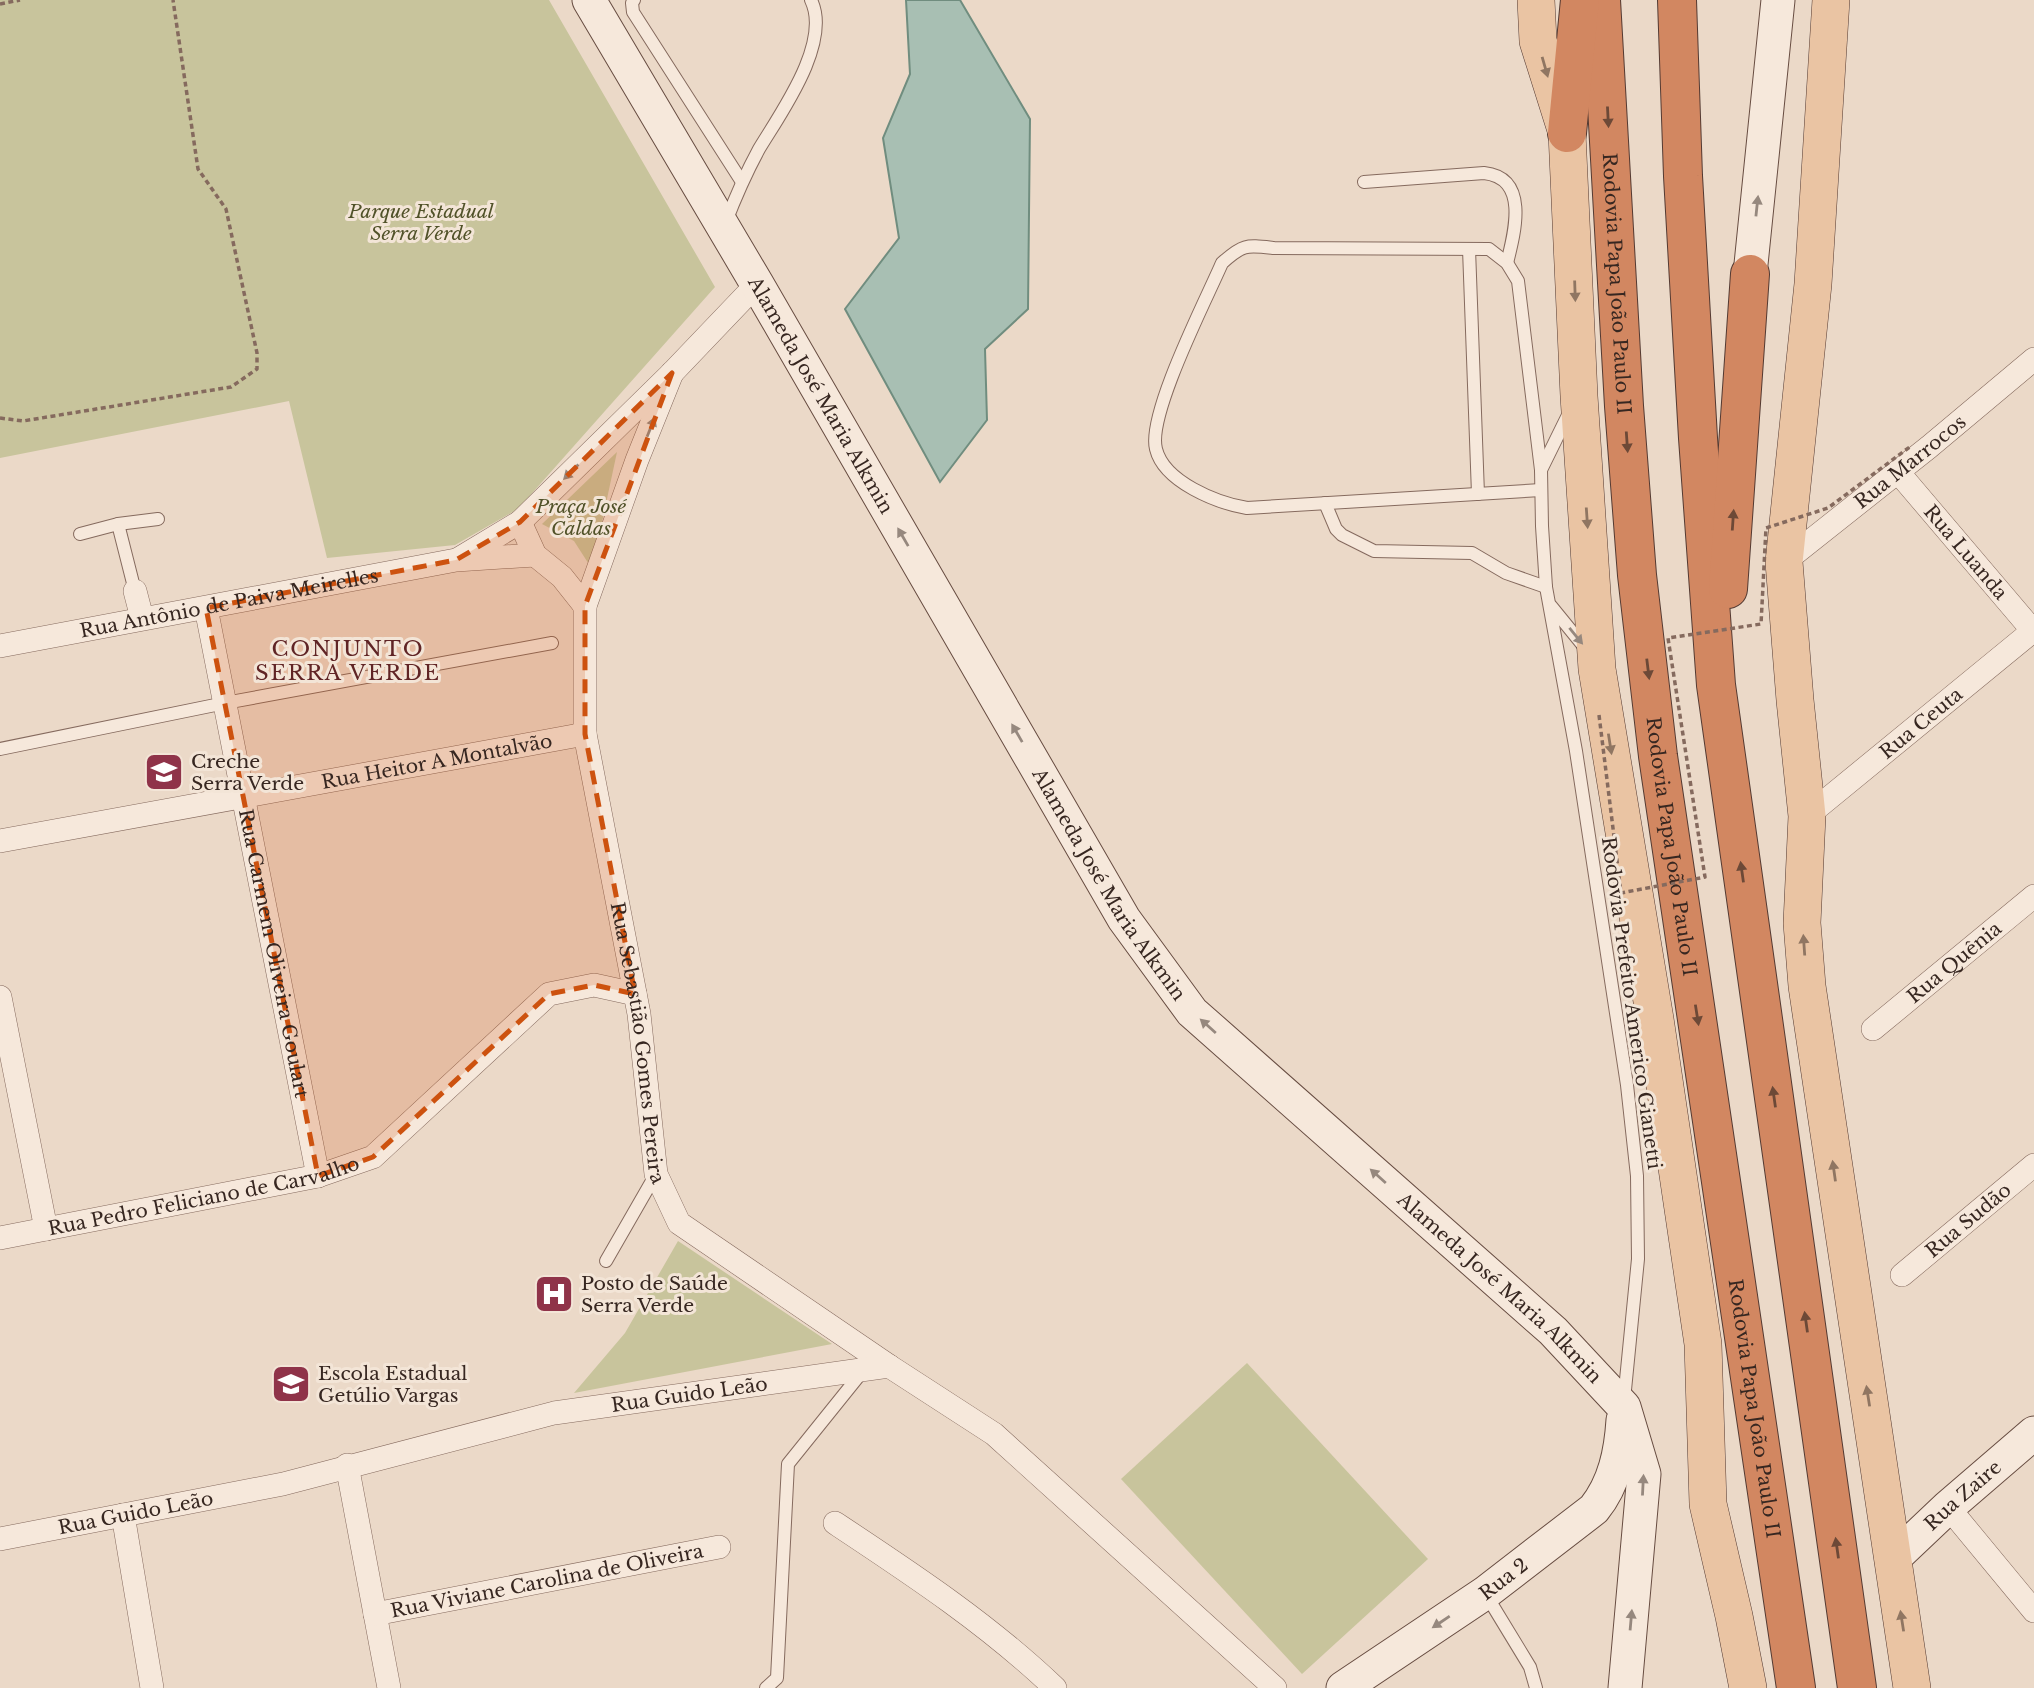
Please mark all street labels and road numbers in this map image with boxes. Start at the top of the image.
street label: Rodovia Papa João Paulo II [1598,152,1636,415]
street label: Alameda José Maria Alkmin [743,272,898,518]
street label: Rua Marrocos [1850,410,1971,514]
street label: Rua Luanda [1919,500,2013,605]
street label: Rua Antônio de Paiva Meirelles [78,564,380,643]
street label: Rua Ceuta [1875,682,1967,764]
street label: Rodovia Papa João Paulo II [1642,716,1701,978]
street label: Rua Heitor A Montalvão [320,729,554,794]
street label: Alameda José Maria Alkmin [1027,763,1191,1005]
street label: Rua Carmem Oliveira Goulart [234,807,313,1101]
street label: Rodovia Prefeito Americo Gianetti [1597,835,1666,1172]
street label: Rua Sebastião Gomes Pereira [606,900,670,1188]
street label: Rua Quênia [1903,917,2006,1008]
street label: Rua Pedro Feliciano de Carvalho [46,1152,362,1240]
street label: Rua Sudão [1921,1178,2016,1263]
street label: Alameda José Maria Alkmin [1392,1187,1607,1388]
street label: Rodovia Papa João Paulo II [1724,1277,1785,1540]
street label: Rua Guido Leão [610,1372,769,1417]
street label: Rua Zaire [1920,1455,2006,1535]
street label: Rua Guido Leão [56,1487,215,1539]
street label: Rua Viviane Carolina de Oliveira [389,1539,706,1623]
street label: Rua 2 [1475,1553,1533,1605]

